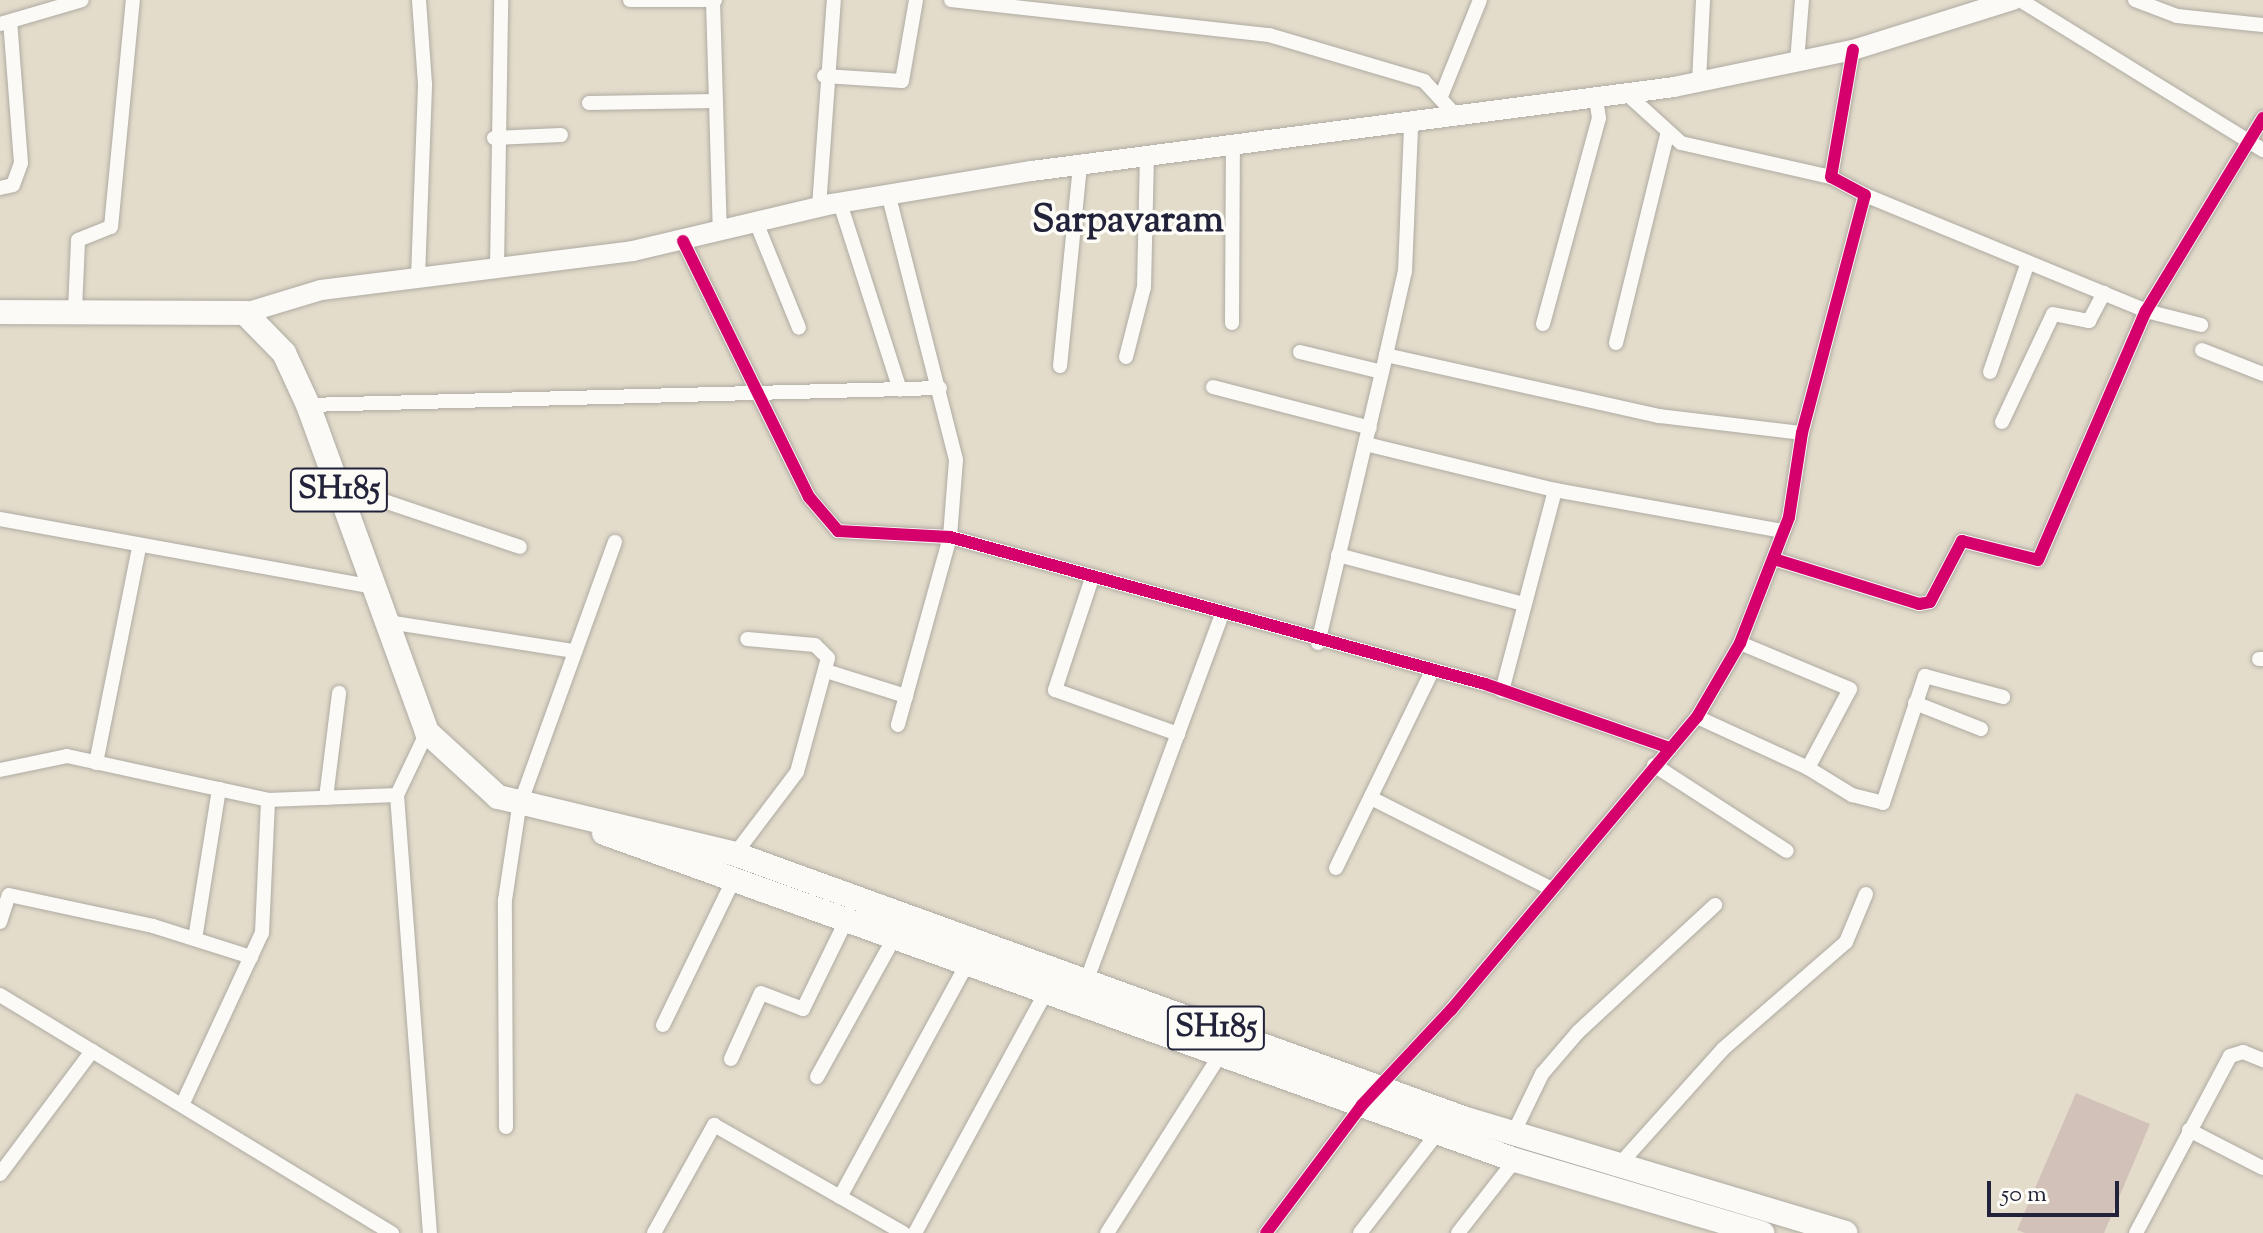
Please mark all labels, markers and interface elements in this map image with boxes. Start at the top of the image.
district label: Sarpavaram [1032,200,1224,246]
road number: SH185 [289,462,389,518]
road number: SH185 [1166,1000,1266,1056]
scale bar [1991,1165,2123,1215]
text: 50 m [2001,1178,2047,1212]

